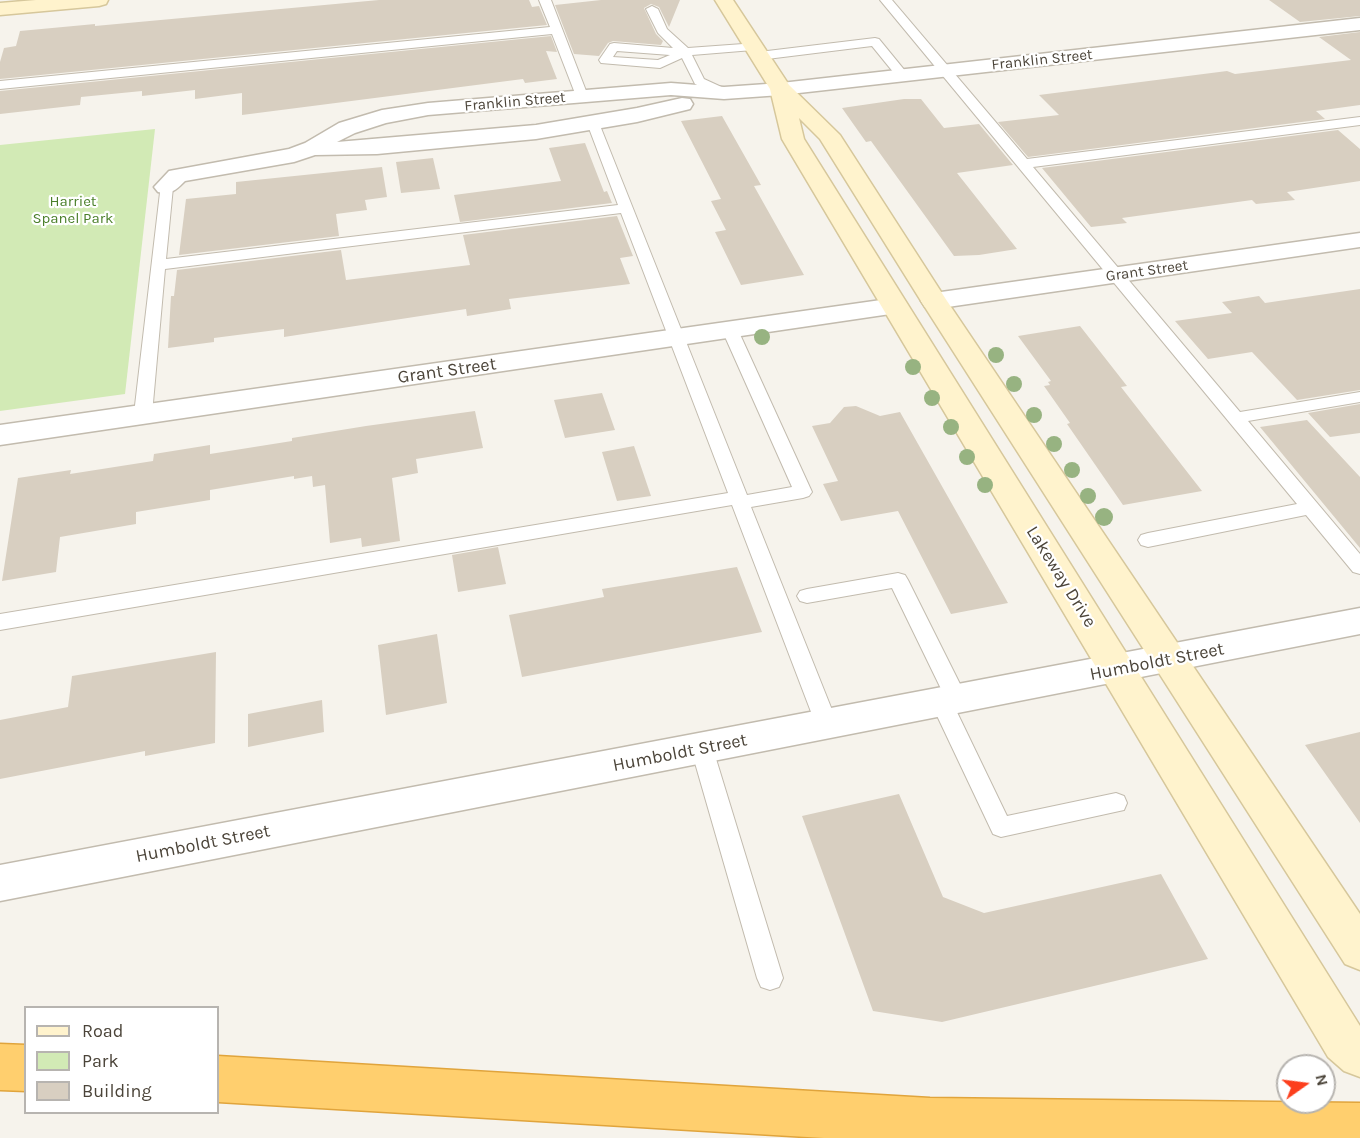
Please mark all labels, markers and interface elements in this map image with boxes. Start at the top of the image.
street label: Franklin Street [991,46,1093,74]
street label: Franklin Street [464,89,566,115]
park label: Harriet Spanel Park [32,193,114,228]
street label: Grant Street [1105,256,1189,286]
street label: Grant Street [396,353,498,389]
street label: Lakeway Drive [1021,522,1101,632]
street label: Humboldt Street [1088,638,1226,686]
street label: Humboldt Street [611,729,749,777]
street label: Humboldt Street [134,820,272,868]
legend [24,1006,219,1114]
text: Road [82,1020,123,1042]
text: Park [82,1050,119,1072]
north arrow [1276,1054,1336,1114]
text: N [1311,1072,1333,1088]
text: Building [82,1080,152,1102]

